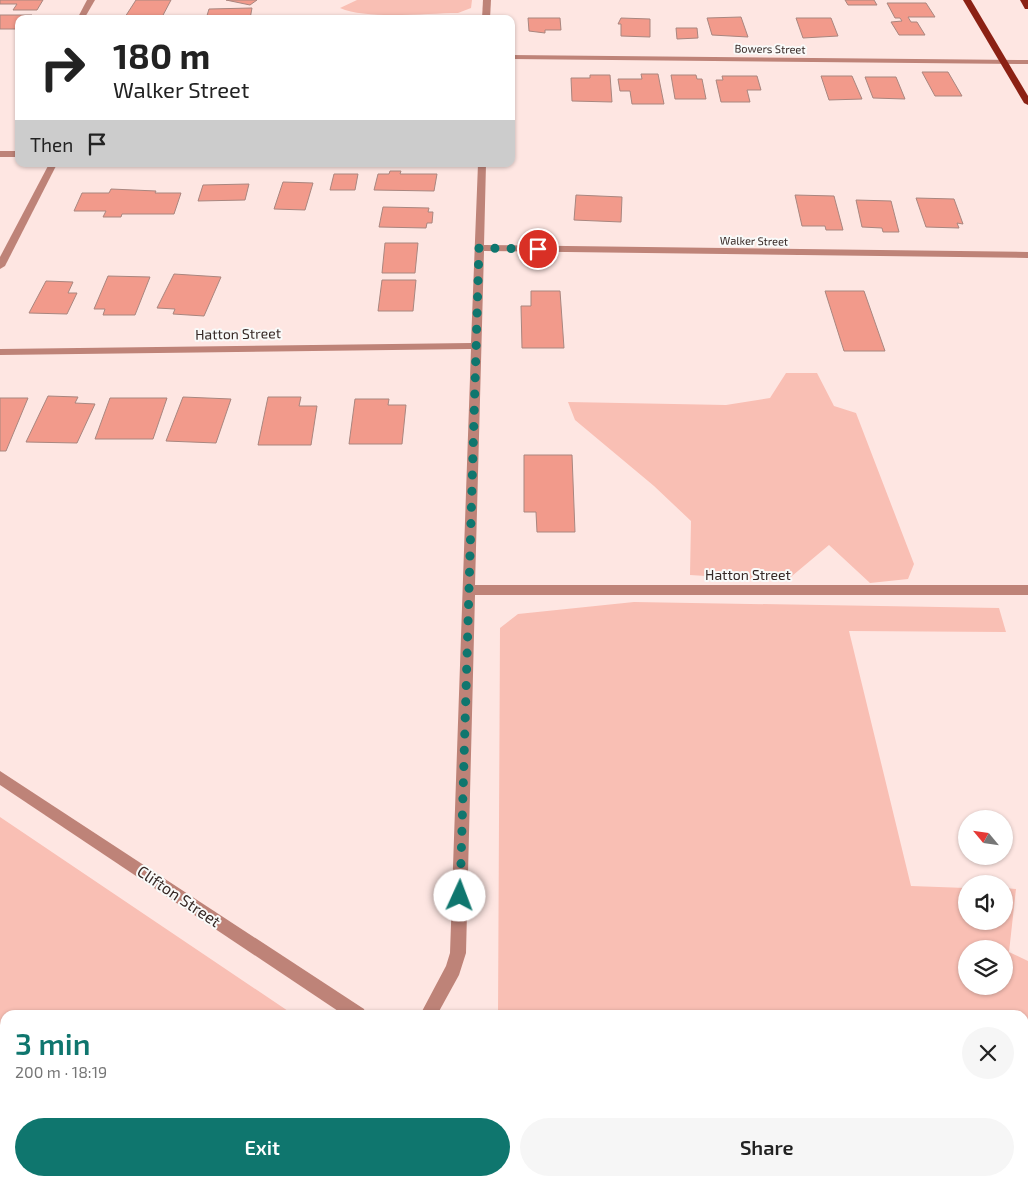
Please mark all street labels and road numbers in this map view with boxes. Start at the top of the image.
street label: Bowers Street [734,41,806,56]
street label: Walker Street [720,233,788,248]
street label: Hatton Street [195,324,281,343]
street label: Hatton Street [705,566,791,583]
street label: Clifton Street [134,861,225,930]

